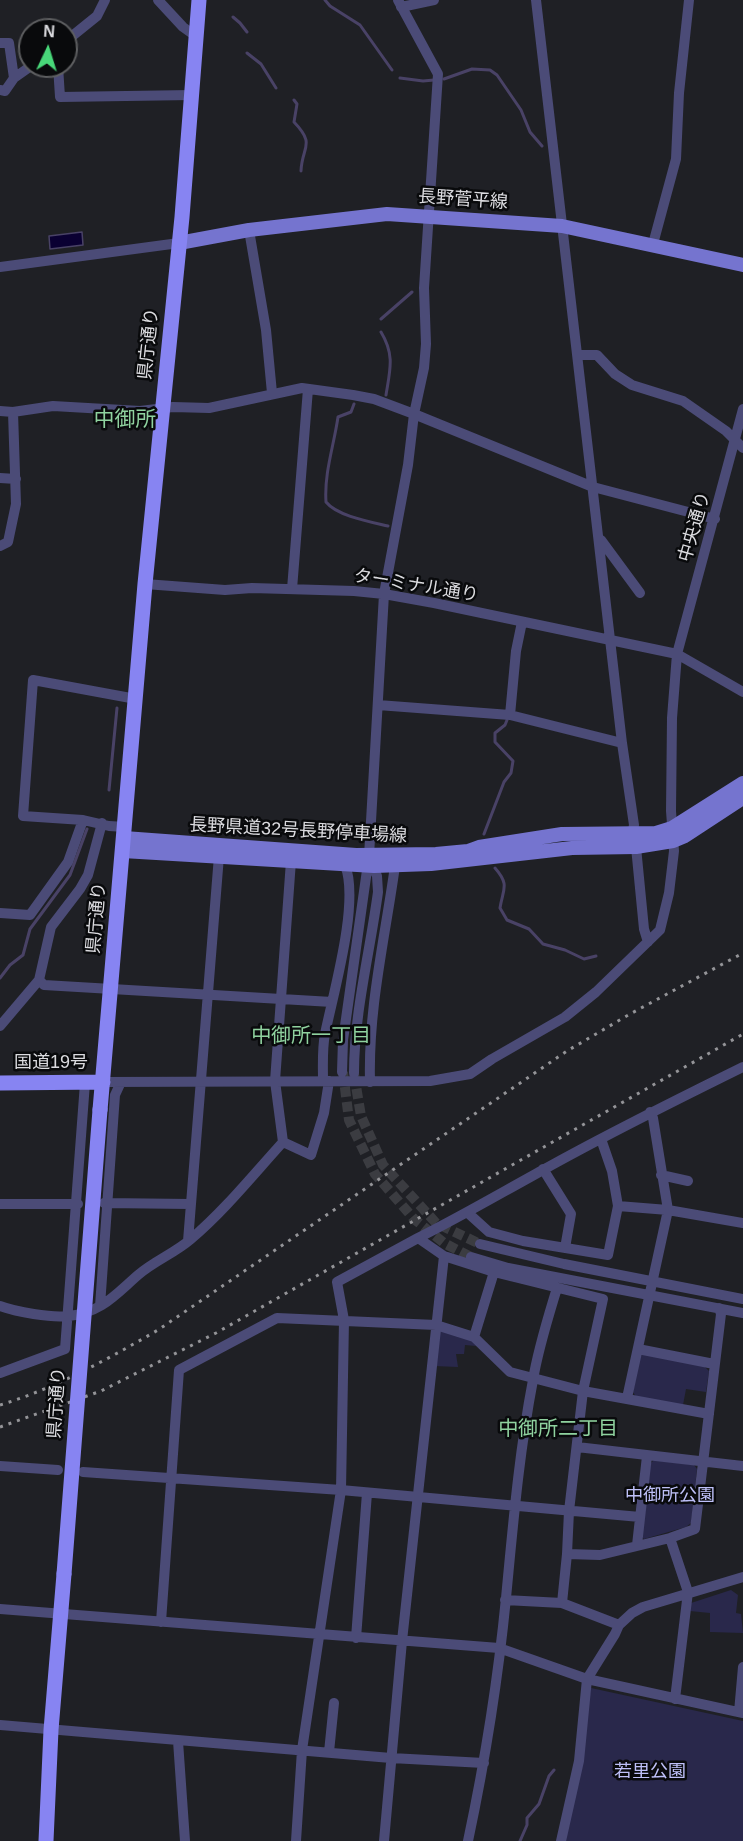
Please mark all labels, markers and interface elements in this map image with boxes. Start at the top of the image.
north arrow [18,18,78,78]
text: N [43,23,56,40]
street label: 長野菅平線 [417,186,509,214]
street label: 県庁通り [134,307,164,381]
district label: 中御所 [94,407,156,433]
street label: 中央通り [675,489,715,565]
street label: ターミナル通り [352,565,480,607]
street label: 長野県道32号長野停車場線 [189,815,407,847]
street label: 県庁通り [83,881,111,955]
district label: 中御所一丁目 [251,1024,371,1048]
street label: 国道19号 [14,1052,88,1074]
street label: 県庁通り [44,1366,70,1440]
district label: 中御所二丁目 [498,1417,618,1441]
park label: 中御所公園 [625,1485,715,1507]
park label: 若里公園 [614,1761,686,1783]

